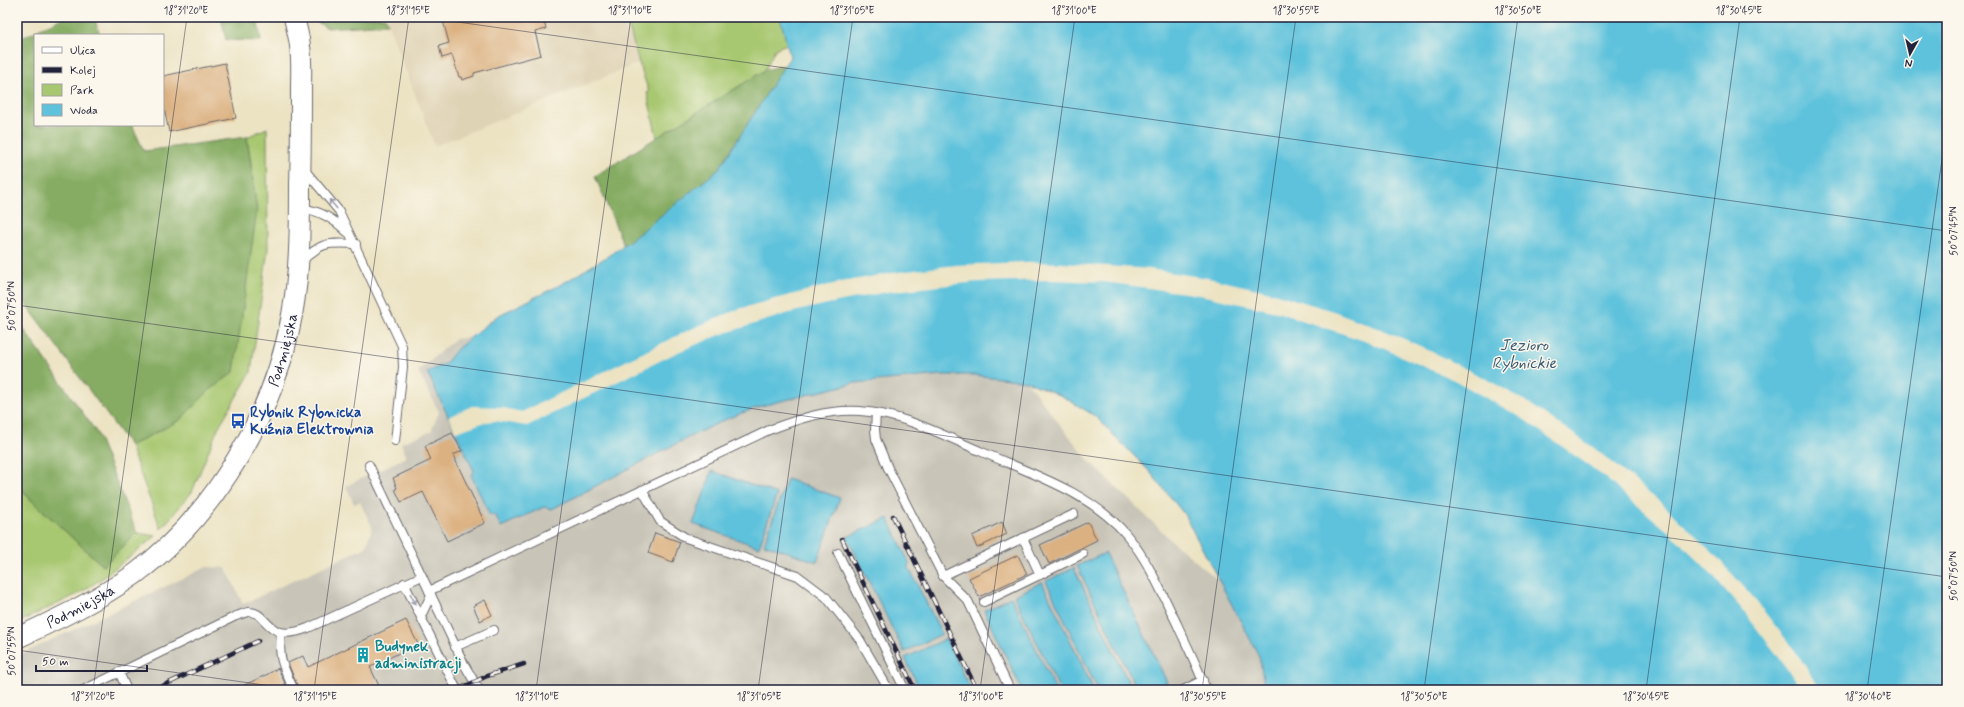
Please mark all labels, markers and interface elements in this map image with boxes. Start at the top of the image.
text: 18°31'20"E [164,4,208,18]
text: 18°31'15"E [386,4,430,18]
text: 18°31'10"E [608,4,652,18]
text: 18°31'05"E [830,4,874,18]
text: 18°31'00"E [1051,4,1097,18]
text: 18°30'55"E [1273,4,1319,18]
text: 18°30'50"E [1495,4,1542,18]
text: 18°30'45"E [1716,4,1762,18]
legend [34,34,164,126]
north arrow [1890,34,1930,74]
text: Ulica [70,43,96,59]
text: N [1904,55,1913,70]
text: Kolej [70,63,96,79]
text: Park [70,83,94,99]
text: Woda [70,103,98,119]
one-way arrow [329,198,338,209]
text: 50°07'45"N [1947,206,1961,256]
text: 50°07'50"N [5,281,19,331]
street label: Podmiejska [264,312,303,390]
water label: Jezioro Rybnickie [1492,335,1557,374]
place label: Rybnik Rybnicka Kuźnia Elektrownia [250,403,374,440]
bus stop icon: Rybnik Rybnicka Kuźnia Elektrownia [229,412,247,430]
text: 50°07'50"N [1947,551,1961,601]
street label: Podmiejska [43,580,119,634]
one-way arrow [410,593,417,605]
text: 50°07'55"N [5,626,19,676]
place label: Budynek administracji [375,637,462,674]
building icon: Budynek administracji [354,646,372,664]
scale bar [36,647,147,673]
text: 50 m [42,654,69,670]
text: 18°31'20"E [71,690,115,704]
text: 18°31'15"E [293,690,337,704]
text: 18°31'10"E [515,690,559,704]
text: 18°31'05"E [737,690,781,704]
text: 18°31'00"E [958,690,1004,704]
text: 18°30'55"E [1180,690,1226,704]
text: 18°30'50"E [1401,690,1448,704]
text: 18°30'45"E [1623,690,1669,704]
text: 18°30'40"E [1845,690,1892,704]

